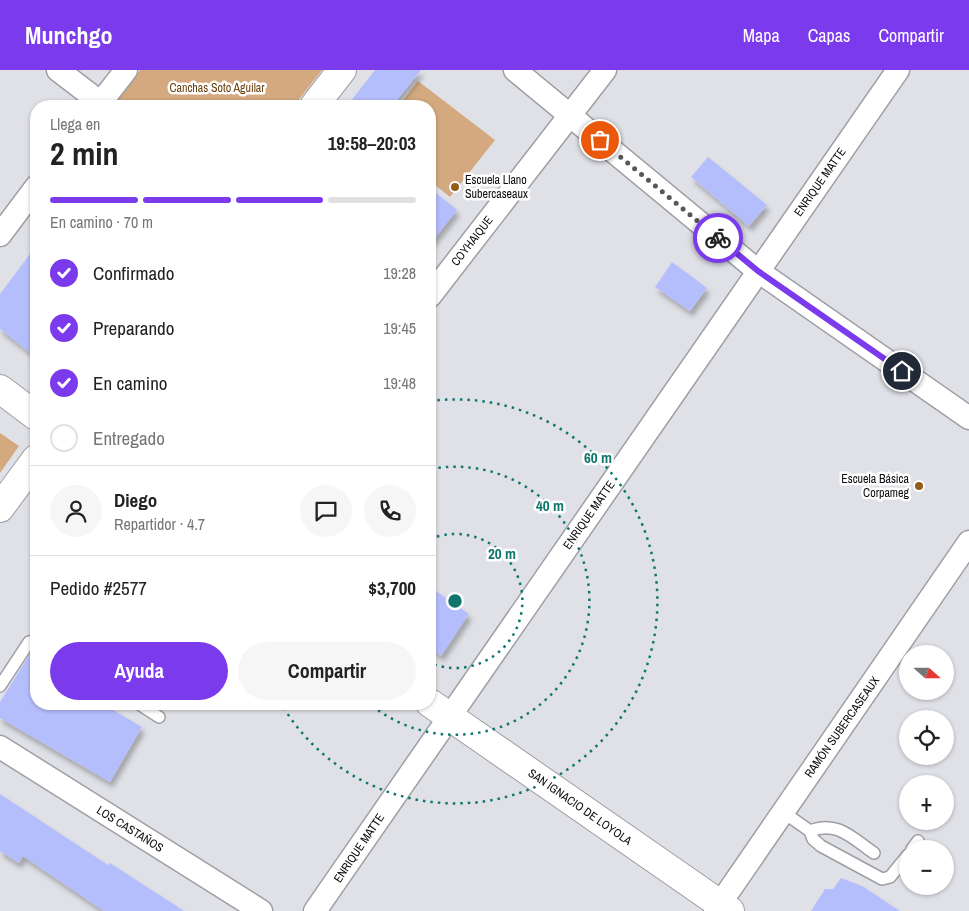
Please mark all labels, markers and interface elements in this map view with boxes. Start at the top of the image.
text: Munchgo [25,19,112,51]
text: Mapa [743,23,780,48]
text: Capas [808,23,850,48]
text: Compartir [878,23,944,48]
park label: Canchas Soto Aguilar [169,80,265,96]
text: Llega en [50,113,100,135]
pin [579,119,621,161]
icon: bag [586,126,614,154]
text: 19:58–20:03 [328,130,416,156]
text: 2 min [50,132,119,175]
street label: ENRIQUE MATTE [790,145,850,219]
place label: Escuela Llano Subercaseaux [465,172,528,202]
marker: Escuela Llano Subercaseaux [449,181,461,193]
text: En camino · 70 m [50,211,153,233]
street label: COYHAIQUE [448,213,496,269]
courier [693,213,743,263]
icon: bike [704,224,732,252]
icon: check [50,259,78,287]
text: Confirmado [93,260,174,286]
text: 19:28 [383,262,416,284]
icon: check [50,314,78,342]
text: Preparando [93,315,174,341]
text: 19:45 [383,317,416,339]
pin [881,350,923,392]
icon: home [888,357,916,385]
icon: check [50,369,78,397]
text: En camino [93,370,167,396]
text: 19:48 [383,372,416,394]
text: Entregado [93,425,165,451]
text: 60 m [584,447,612,468]
place label: Escuela Básica Corpameg [841,471,910,501]
street label: ENRIQUE MATTE [559,478,619,552]
marker: Escuela Básica Corpameg [913,480,925,492]
button: person [50,485,102,537]
button: chat [300,485,352,537]
button: phone [364,485,416,537]
text: Diego [114,487,157,513]
text: 40 m [536,495,564,516]
text: Repartidor · 4.7 [114,513,205,535]
text: 20 m [488,543,516,564]
text: Pedido #2577 [50,575,147,601]
text: $3,700 [368,575,416,601]
centre of rings [446,592,464,610]
button: Ayuda [50,642,228,700]
button: Compartir [238,642,416,700]
north arrow [899,645,954,700]
map controls [899,645,954,895]
street label: RAMÓN SUBERCASEAUX [801,673,883,781]
button: locate [899,710,954,765]
street label: SAN IGNACIO DE LOYOLA [525,765,635,849]
button: + [899,775,954,830]
street label: LOS CASTAÑOS [94,802,167,856]
street label: ENRIQUE MATTE [330,810,388,886]
button: − [899,840,954,895]

